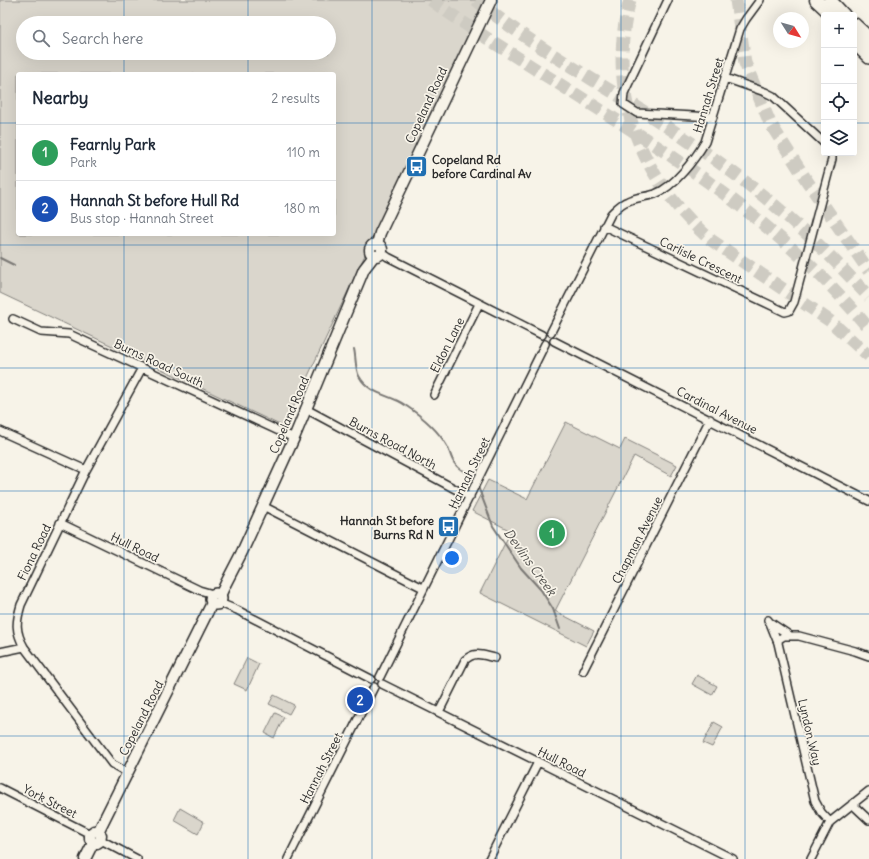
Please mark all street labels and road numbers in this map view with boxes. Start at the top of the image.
street label: Hannah Street [689,55,727,135]
street label: Copeland Road [402,65,450,145]
street label: Carlisle Crescent [657,234,745,286]
street label: Eldon Lane [427,315,467,375]
street label: Burns Road South [112,336,206,390]
street label: Copeland Road [266,374,312,456]
street label: Cardinal Avenue [674,383,760,437]
street label: Burns Road North [347,414,439,472]
street label: Hannah Street [445,435,493,511]
street label: Chapman Avenue [609,494,665,586]
street label: Fiona Road [14,521,54,583]
street label: Hull Road [108,529,162,565]
street label: Copeland Road [116,678,166,758]
street label: Lyndon Way [795,697,825,767]
street label: Hannah Street [297,730,345,806]
street label: Hull Road [535,744,589,780]
street label: York Street [21,781,79,821]

